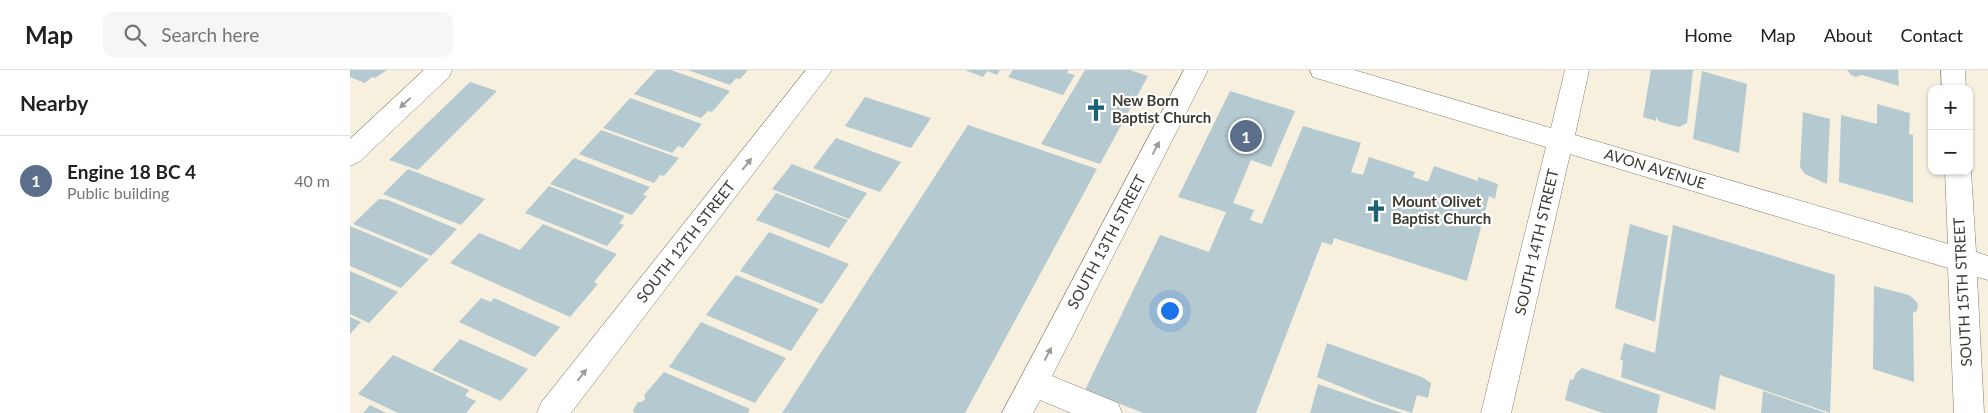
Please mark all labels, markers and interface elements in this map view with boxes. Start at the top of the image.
search box [103,12,453,57]
text: Map [25,20,73,49]
icon: search [121,21,149,49]
text: Search here [161,23,259,46]
text: Home [1684,24,1732,46]
text: Map [1760,24,1796,46]
text: About [1824,24,1873,46]
text: Contact [1901,24,1963,46]
map controls [1928,85,1973,175]
button: + [1928,85,1973,130]
text: Nearby [20,90,88,115]
place label: New Born Baptist Church [1112,91,1211,126]
one-way arrow [399,97,411,109]
church icon: New Born Baptist Church [1083,97,1109,123]
pin: 1 [1230,117,1262,155]
button: − [1928,130,1973,175]
one-way arrow [1151,142,1160,155]
street label: AVON AVENUE [1602,144,1708,192]
one-way arrow [742,157,752,171]
text: Engine 18 BC 4 [67,160,196,183]
street label: SOUTH 14TH STREET [1510,167,1562,317]
text: 1 [31,171,41,190]
text: 40 m [294,171,330,190]
street label: SOUTH 13TH STREET [1063,171,1149,312]
street label: SOUTH 12TH STREET [632,177,738,306]
text: Public building [67,183,169,202]
place label: Mount Olivet Baptist Church [1392,192,1491,227]
church icon: Mount Olivet Baptist Church [1363,198,1389,224]
street label: SOUTH 15TH STREET [1949,217,1975,367]
your location [1157,298,1183,324]
one-way arrow [1044,347,1052,362]
one-way arrow [577,368,588,381]

